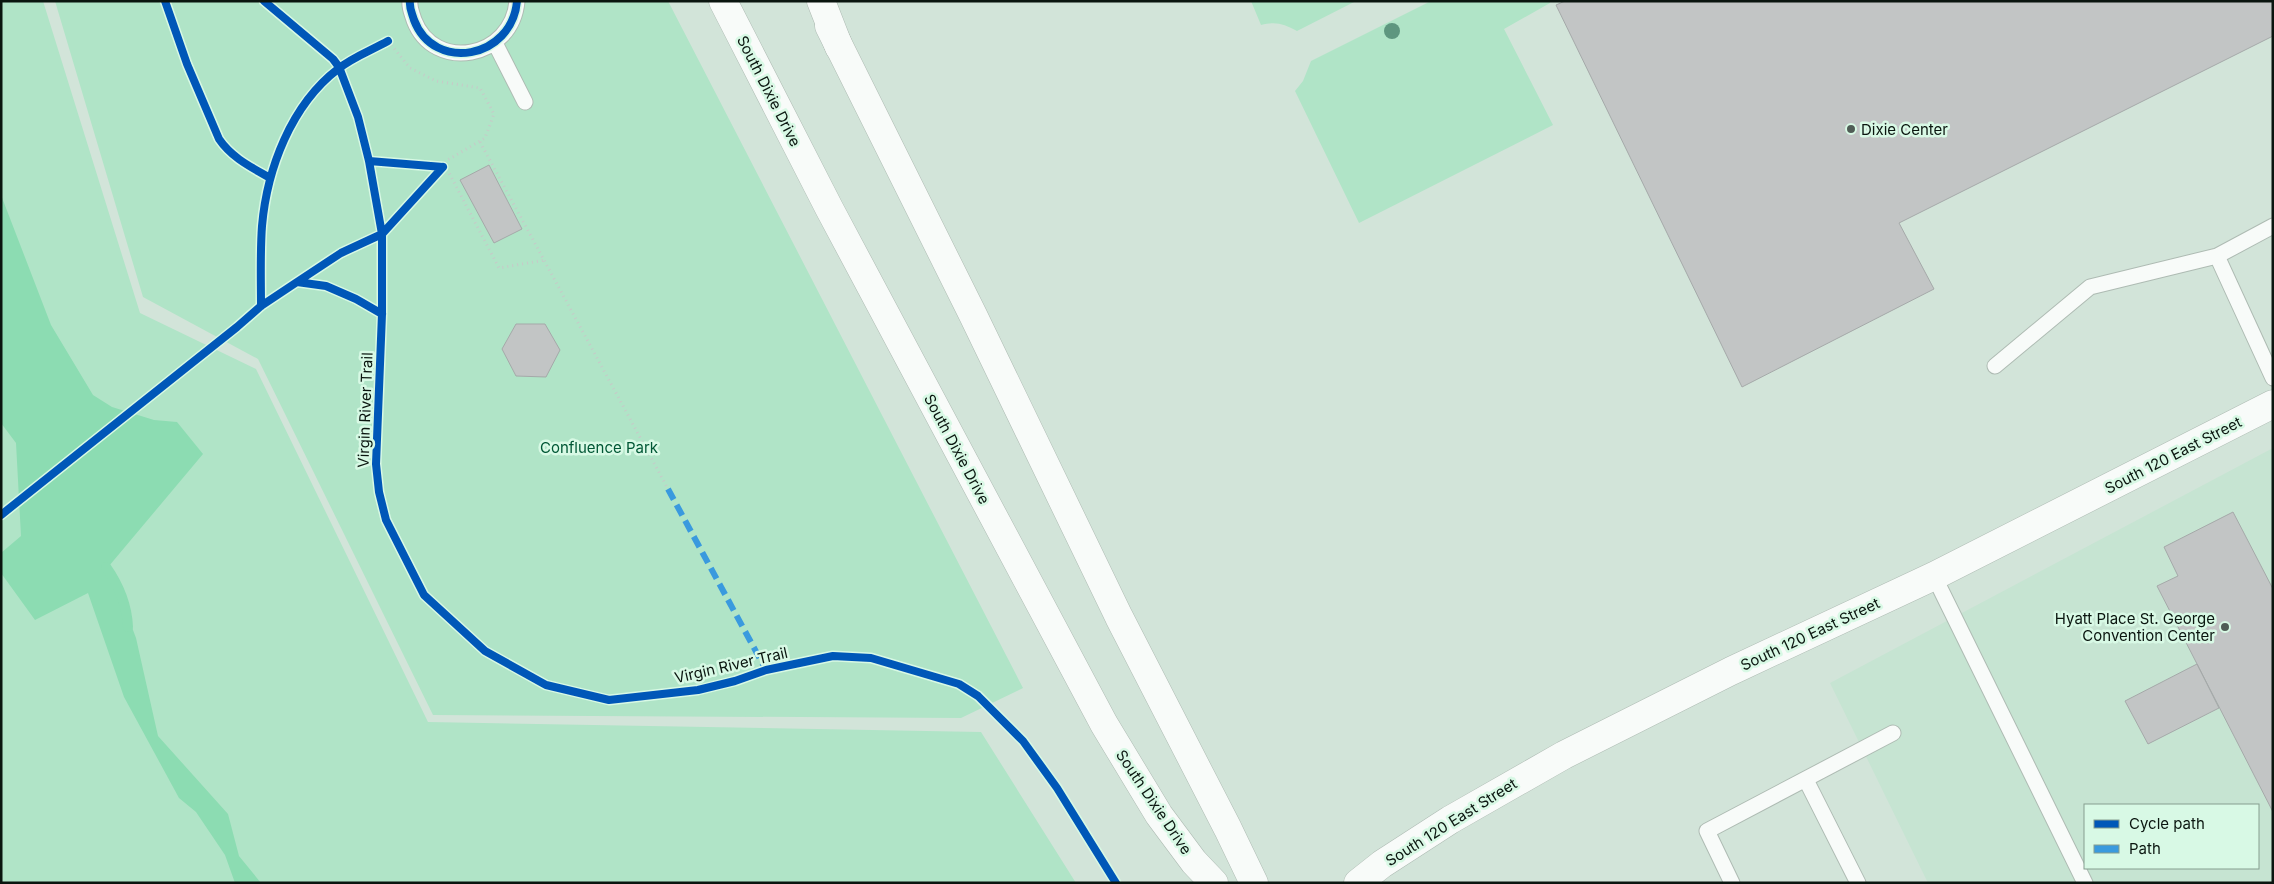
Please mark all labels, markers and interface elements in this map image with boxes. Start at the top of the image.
street label: South Dixie Drive [733,32,805,150]
place label: Dixie Center [1861,120,1948,139]
marker: Dixie Center [1845,123,1857,135]
street label: Virgin River Trail [353,352,377,468]
street label: South Dixie Drive [920,391,994,507]
street label: South 120 East Street [2101,412,2245,498]
park label: Confluence Park [540,438,659,457]
street label: South 120 East Street [1737,593,1883,675]
place label: Hyatt Place St. George Convention Center [2055,609,2215,645]
marker: Hyatt Place St. George Convention Center [2219,621,2231,633]
street label: Virgin River Trail [673,643,789,687]
street label: South Dixie Drive [1112,746,1196,858]
street label: South 120 East Street [1382,774,1520,870]
legend [2084,804,2259,869]
text: Cycle path [2129,814,2205,833]
text: Path [2129,839,2161,858]

